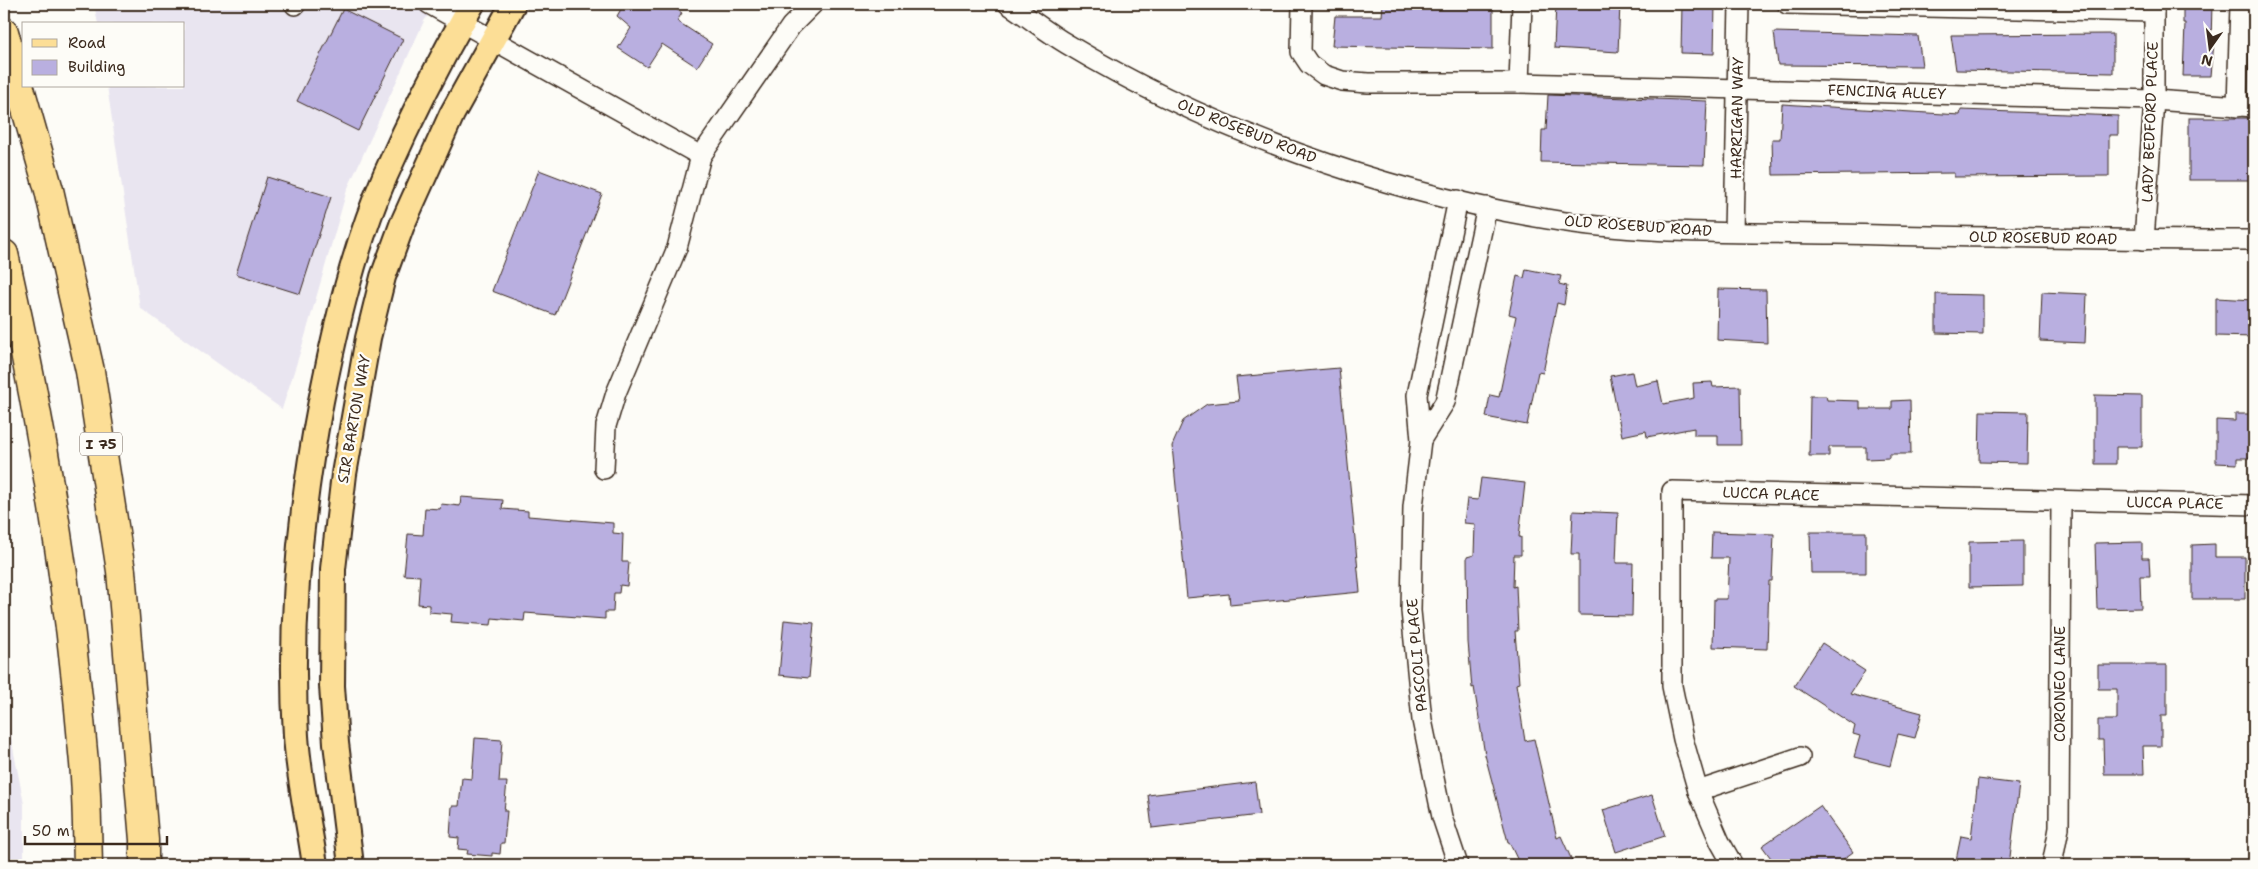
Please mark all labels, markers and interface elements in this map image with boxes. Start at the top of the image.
legend [22,22,185,88]
north arrow [2186,22,2236,72]
text: Road [68,33,106,53]
street label: LADY BEDFORD PLACE [2137,41,2163,203]
text: N [2199,51,2214,71]
text: Building [68,57,125,77]
street label: HARRIGAN WAY [1726,57,1748,179]
street label: FENCING ALLEY [1827,80,1947,104]
street label: OLD ROSEBUD ROAD [1174,94,1320,168]
street label: OLD ROSEBUD ROAD [1563,211,1713,241]
street label: OLD ROSEBUD ROAD [1969,227,2117,249]
street label: SIR BARTON WAY [333,353,375,485]
road number: I 75 [80,432,122,456]
street label: LUCCA PLACE [1722,482,1820,506]
street label: LUCCA PLACE [2126,492,2224,514]
street label: PASCOLI PLACE [1402,597,1432,713]
street label: CORONEO LANE [2050,626,2070,742]
scale bar [25,814,168,846]
text: 50 m [32,821,70,841]

